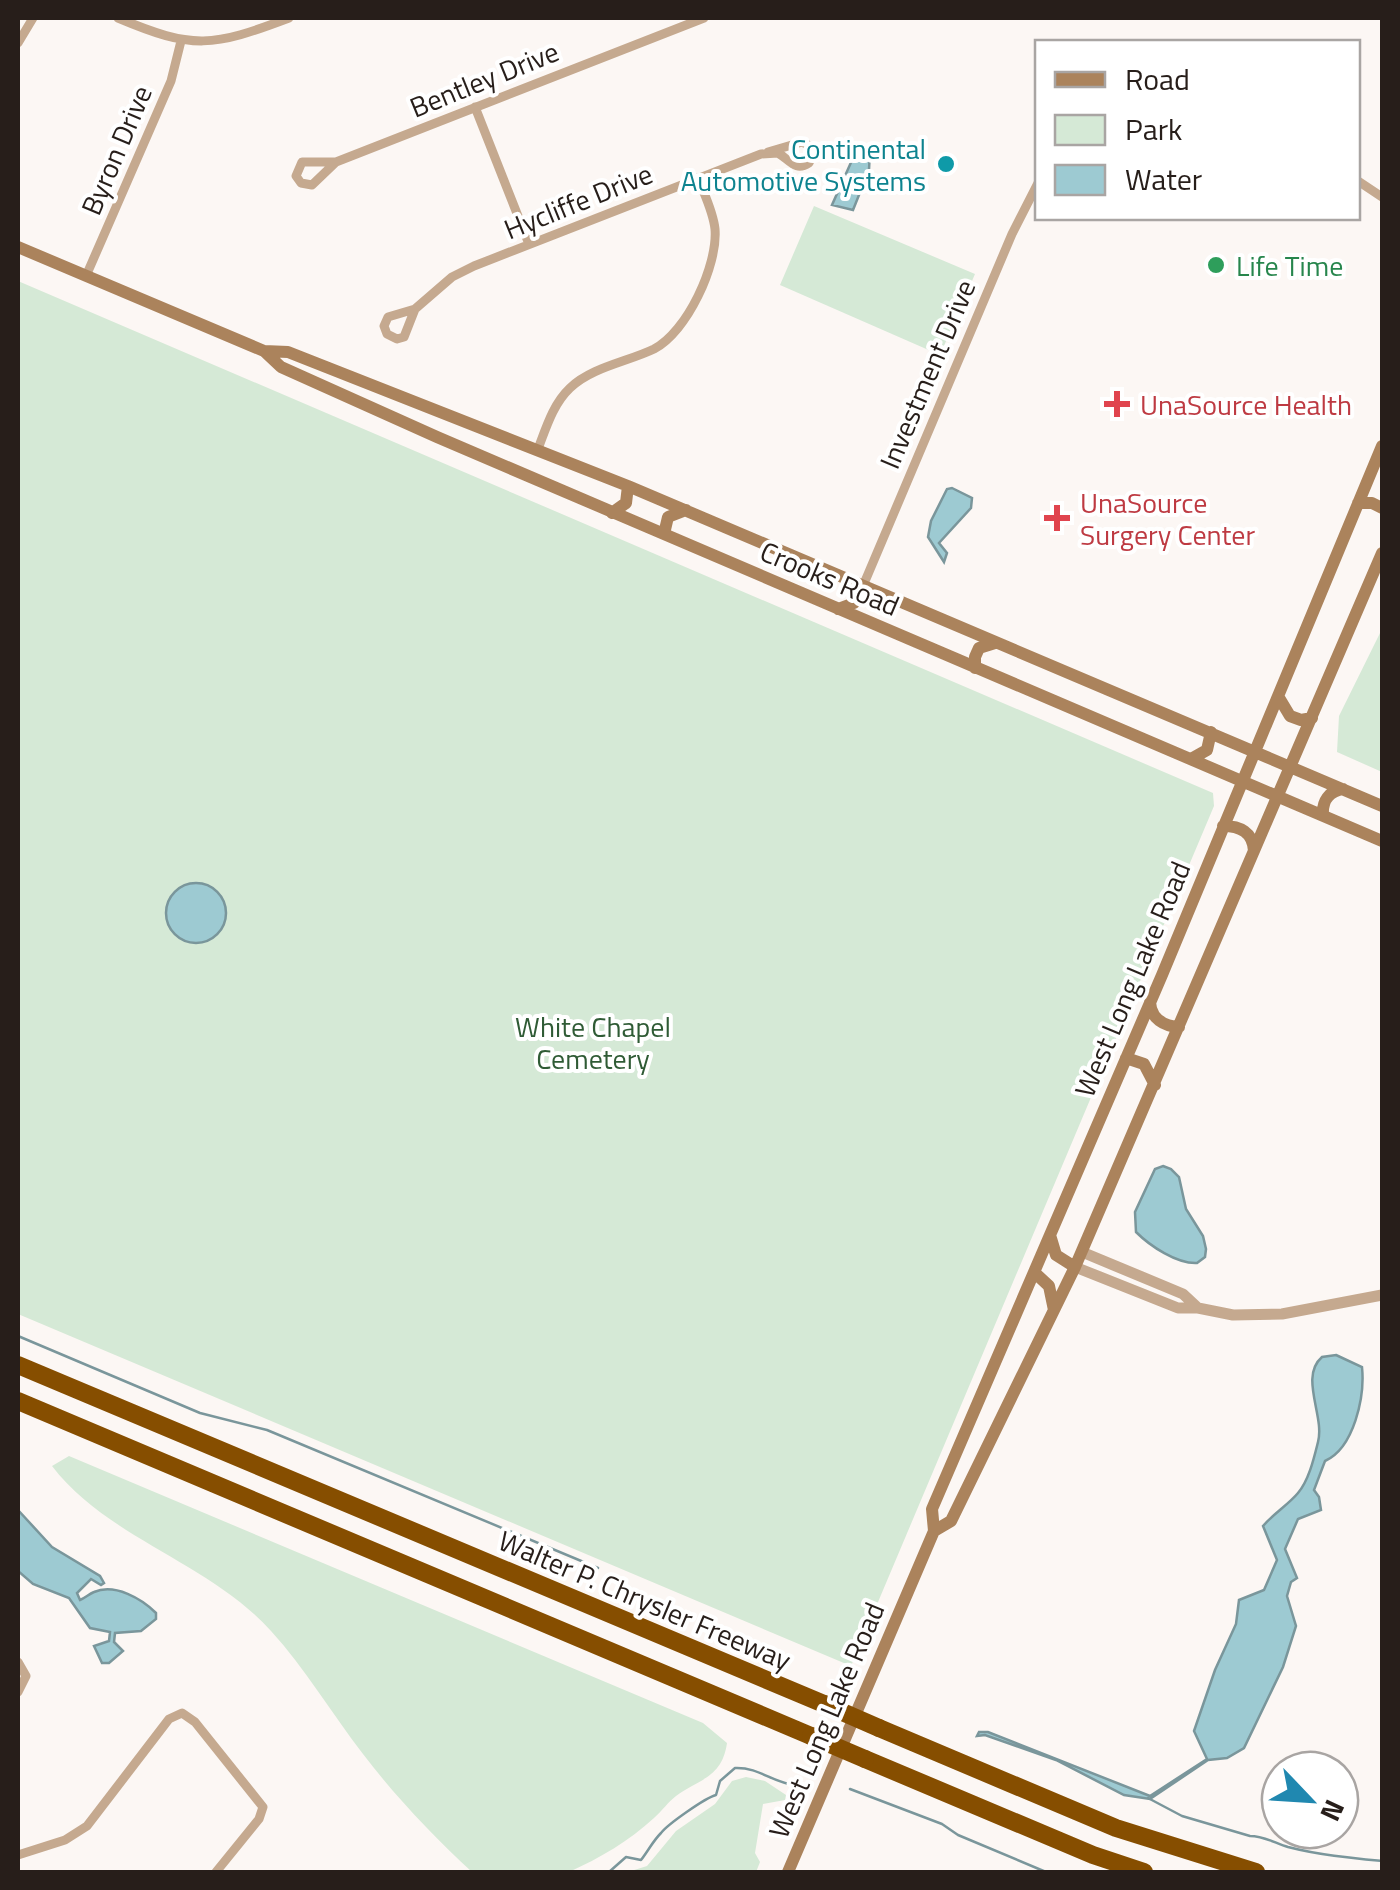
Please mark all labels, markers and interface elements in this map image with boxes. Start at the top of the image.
street label: Bentley Drive [403,30,565,128]
legend [1035,40,1360,220]
text: Road [1125,56,1190,102]
street label: Byron Drive [69,78,163,222]
text: Park [1125,106,1182,152]
place label: Continental Automotive Systems [681,127,926,202]
street label: Hycliffe Drive [497,152,659,250]
marker: Continental Automotive Systems [935,153,957,175]
text: Water [1125,156,1202,202]
place label: Life Time [1236,244,1343,287]
marker: Life Time [1205,254,1227,276]
street label: Investment Drive [868,273,986,475]
place label: UnaSource Health [1140,383,1352,426]
marker: UnaSource Health [1104,391,1130,417]
place label: UnaSource Surgery Center [1080,481,1255,556]
marker: UnaSource Surgery Center [1044,505,1070,531]
street label: Crooks Road [754,529,906,627]
street label: West Long Lake Road [1063,854,1201,1104]
park label: White Chapel Cemetery [515,1005,671,1080]
street label: Walter P. Chrysler Freeway [492,1519,798,1681]
street label: West Long Lake Road [757,1595,895,1845]
north arrow [1260,1750,1360,1850]
text: N [1310,1793,1357,1829]

